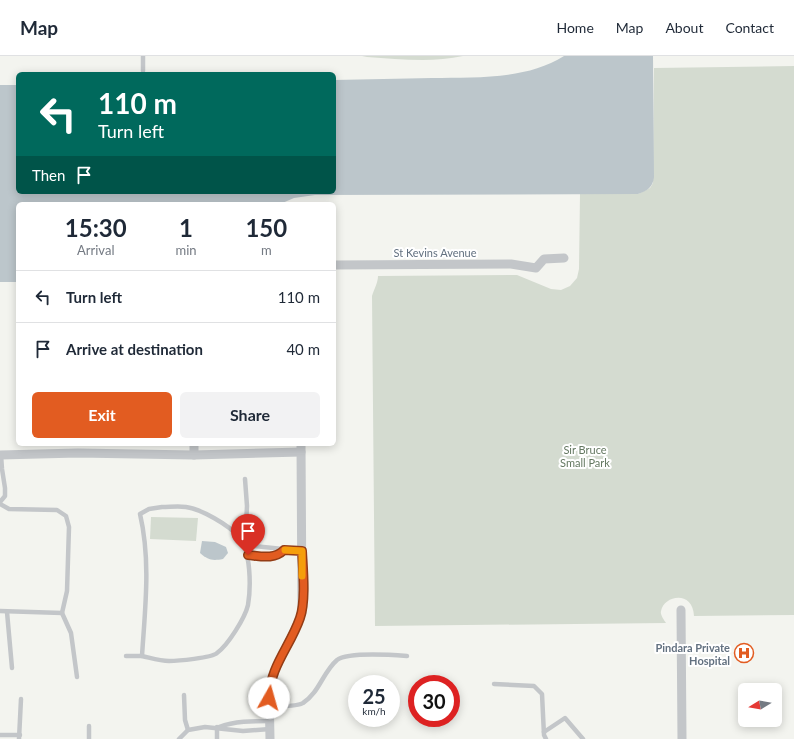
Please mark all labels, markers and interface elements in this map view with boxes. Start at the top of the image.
text: Map [20,16,58,39]
text: Home [556,19,594,36]
text: Map [616,19,643,36]
text: About [665,19,703,36]
text: Contact [725,19,774,36]
text: 110 m [98,86,177,120]
icon: left [32,88,84,140]
text: Turn left [98,120,164,142]
icon: arrive [73,164,95,186]
text: Then [32,166,65,184]
text: 15:30 [65,213,127,242]
text: 1 [179,213,193,242]
text: 150 [245,213,287,242]
text: Arrival [77,242,114,258]
text: min [176,242,197,258]
text: m [261,242,272,258]
street label: St Kevins Avenue [393,246,477,259]
icon: left [32,286,54,308]
text: Turn left [66,288,122,306]
text: 110 m [278,288,320,306]
icon: arrive [32,338,54,360]
text: Arrive at destination [66,340,203,358]
text: 40 m [286,340,320,358]
button: Exit [32,392,172,438]
button: Share [180,392,320,438]
park label: Sir Bruce Small Park [560,443,610,469]
pin [231,514,265,555]
icon: arrive [237,520,259,542]
place label: Pindara Private Hospital [655,641,730,667]
hospital icon: Pindara Private Hospital [733,642,755,664]
speed limit sign: 30 [408,675,460,727]
position arrow [248,677,290,719]
north arrow [738,683,782,727]
map controls [738,683,782,727]
text: 25 [362,684,386,708]
text: km/h [362,705,386,717]

